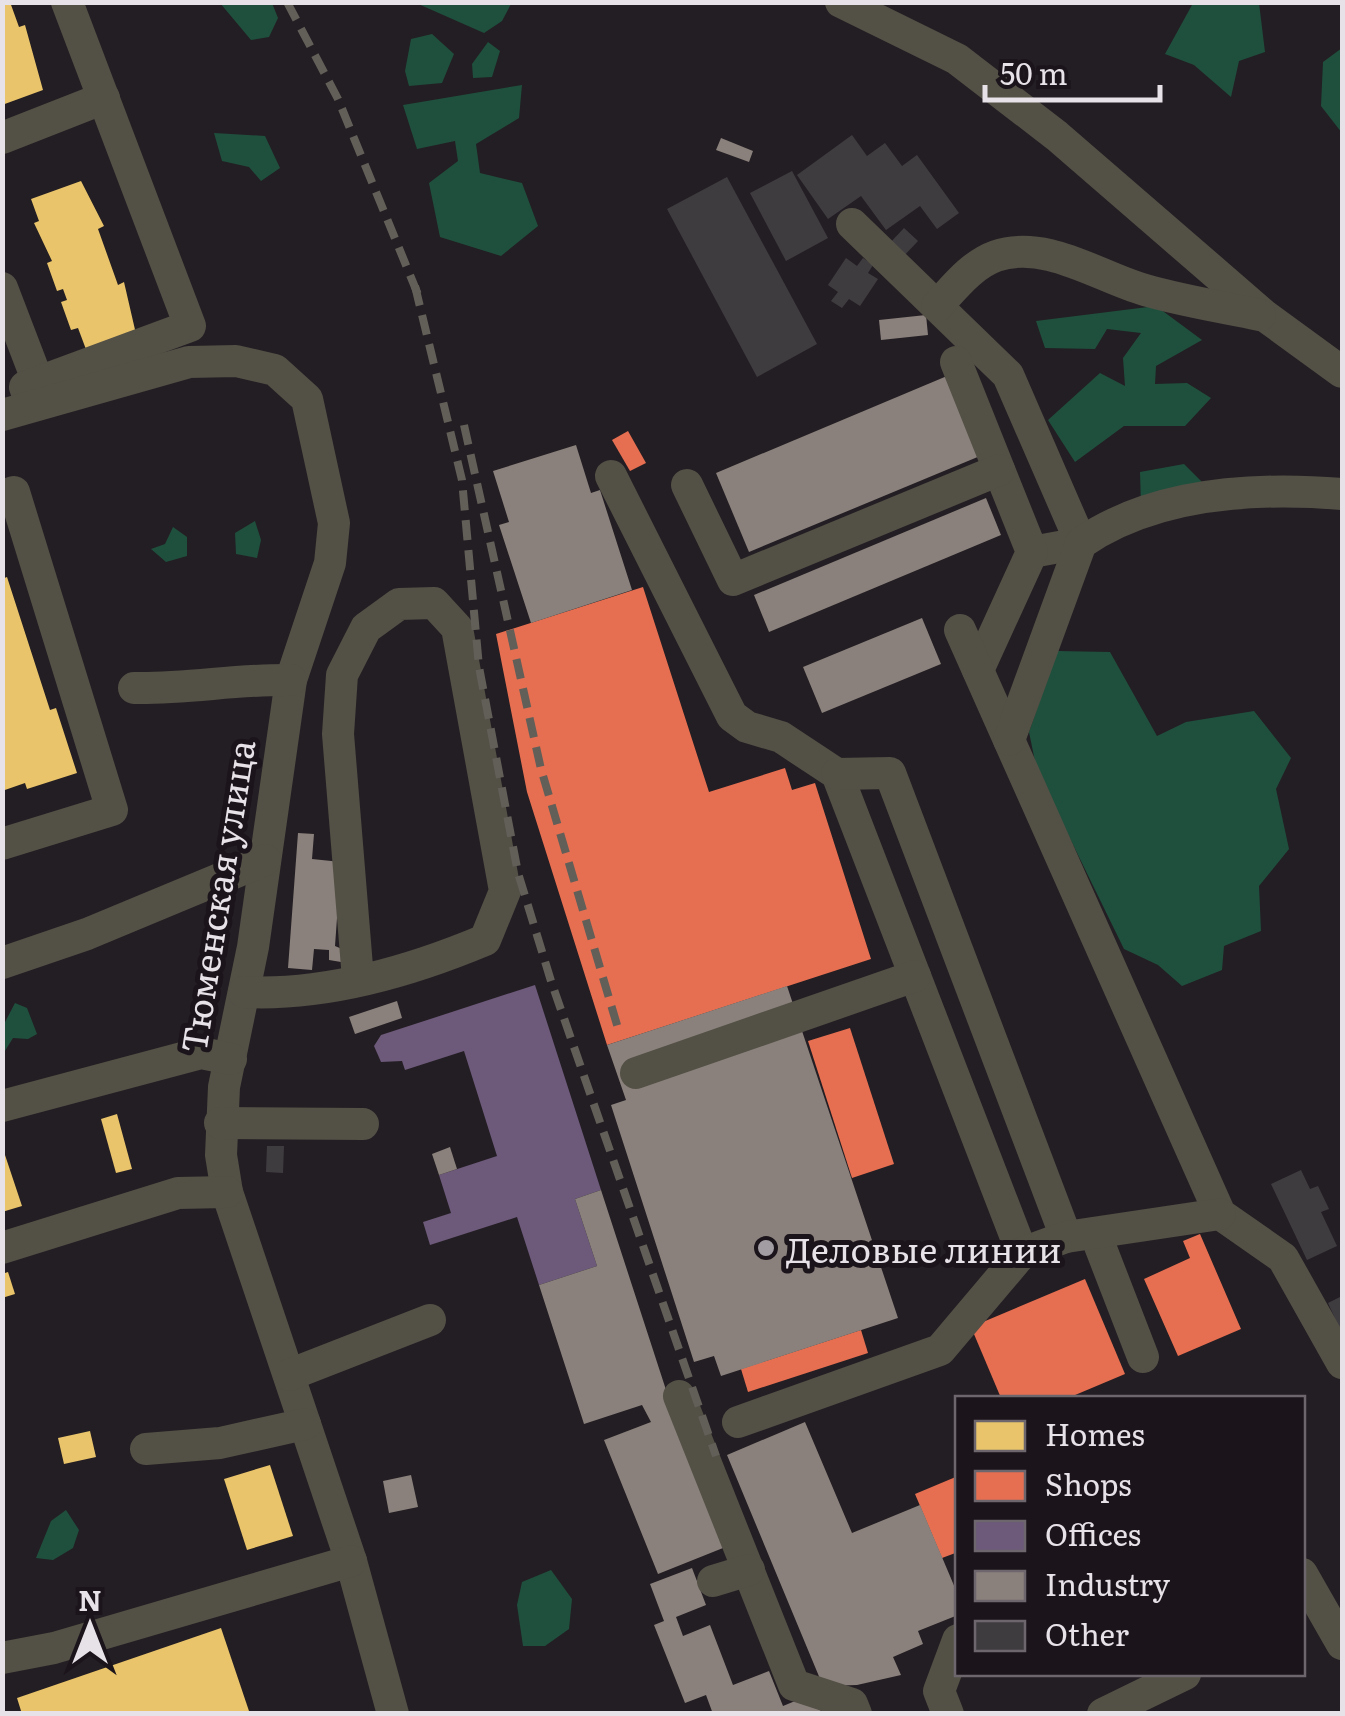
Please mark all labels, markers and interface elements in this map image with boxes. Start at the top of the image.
scale bar [985,40,1160,102]
text: 50 m [1000,50,1068,94]
street label: Тюменская улица [166,736,266,1056]
place label: Деловые линии [786,1222,1062,1274]
marker: Деловые линии [755,1237,777,1259]
legend [955,1396,1305,1676]
text: Homes [1045,1411,1145,1455]
text: Shops [1045,1461,1132,1505]
text: Offices [1045,1511,1141,1555]
text: Industry [1045,1561,1171,1605]
north arrow [40,1576,140,1676]
text: N [78,1578,102,1620]
text: Other [1045,1611,1129,1655]

